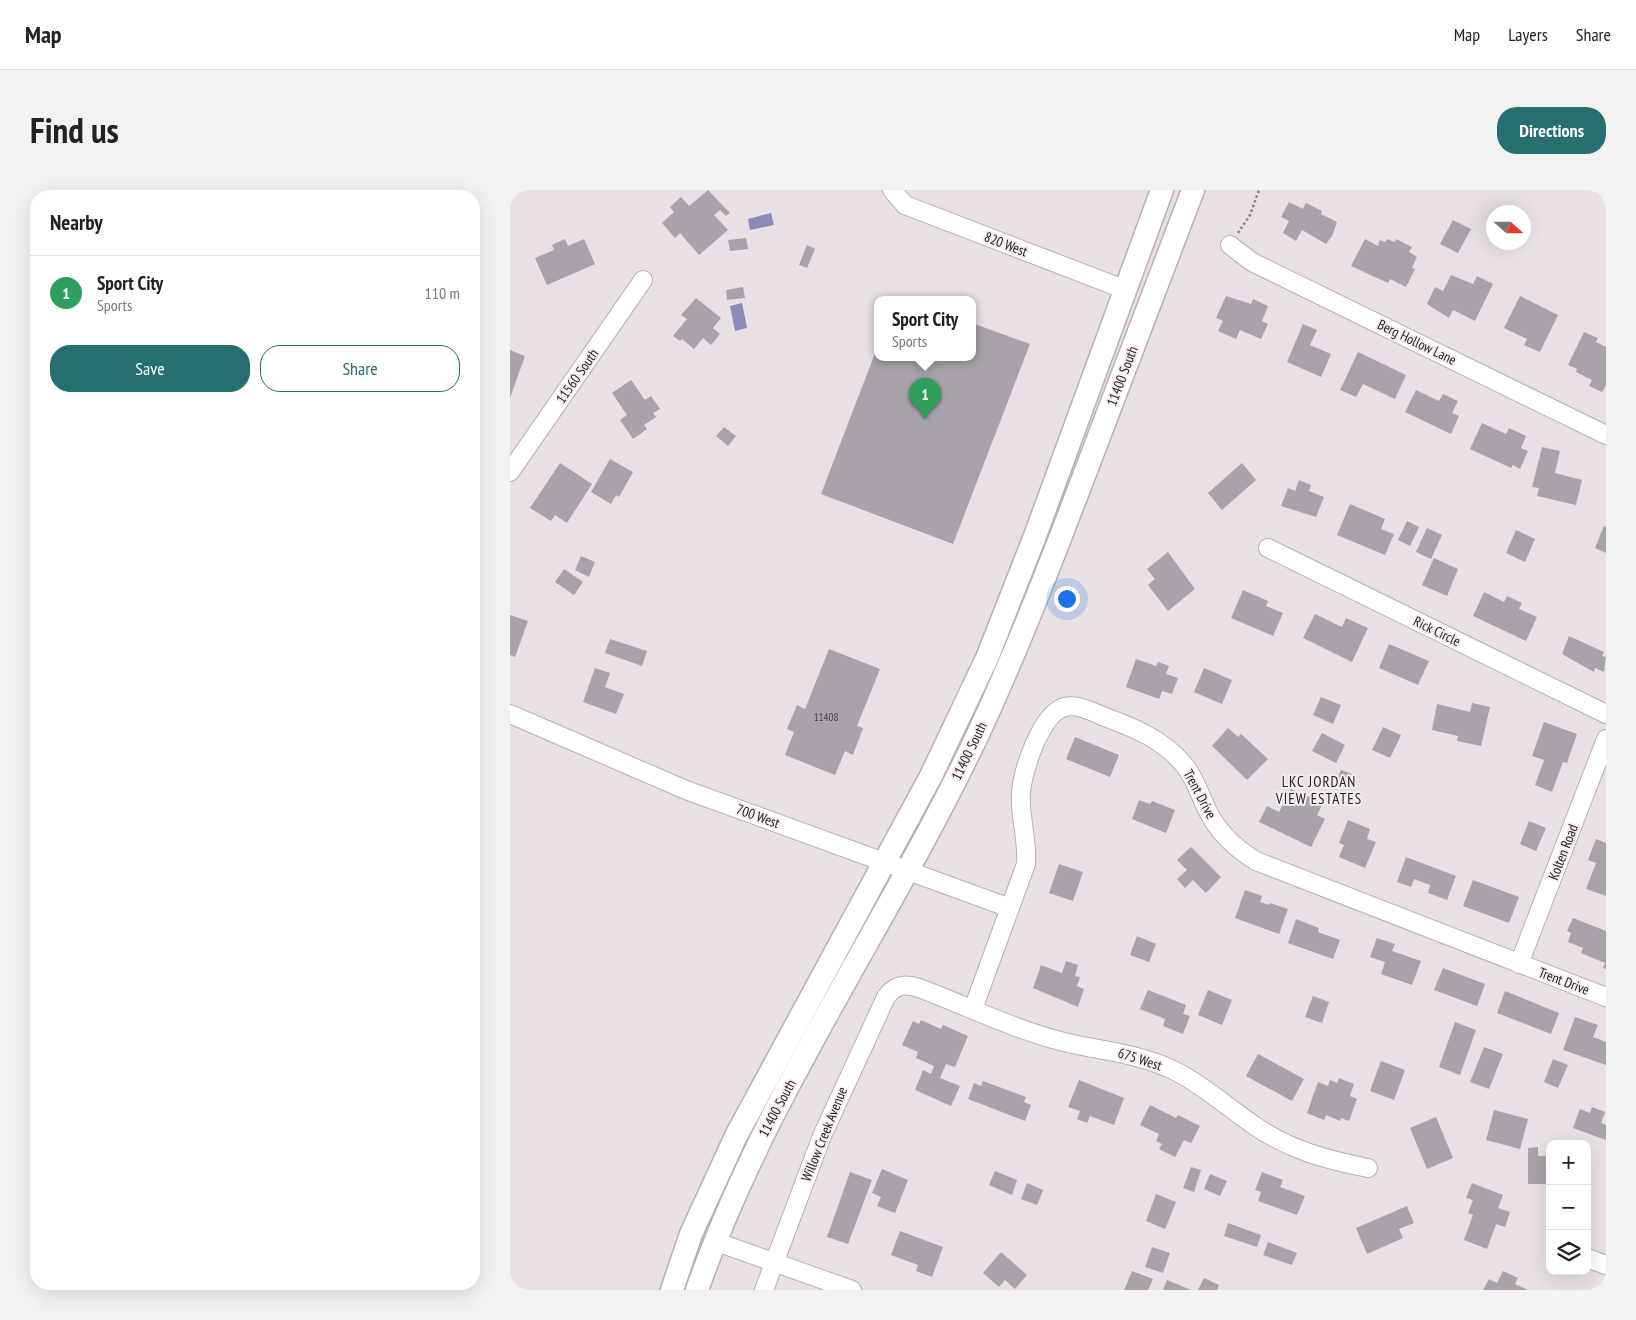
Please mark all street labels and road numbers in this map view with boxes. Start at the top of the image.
street label: 820 West [982,228,1030,261]
street label: Berg Hollow Lane [1375,315,1459,369]
street label: 11400 South [1102,344,1142,408]
street label: 11560 South [552,345,602,407]
street label: Rick Circle [1411,612,1464,650]
street label: 11400 South [947,719,991,783]
street label: Trent Drive [1180,766,1221,822]
street label: 700 West [734,800,782,832]
street label: Kolten Road [1544,822,1582,882]
street label: Trent Drive [1536,963,1592,999]
street label: 675 West [1116,1043,1164,1075]
street label: 11400 South [754,1076,800,1140]
street label: Willow Creek Avenue [797,1084,851,1184]

